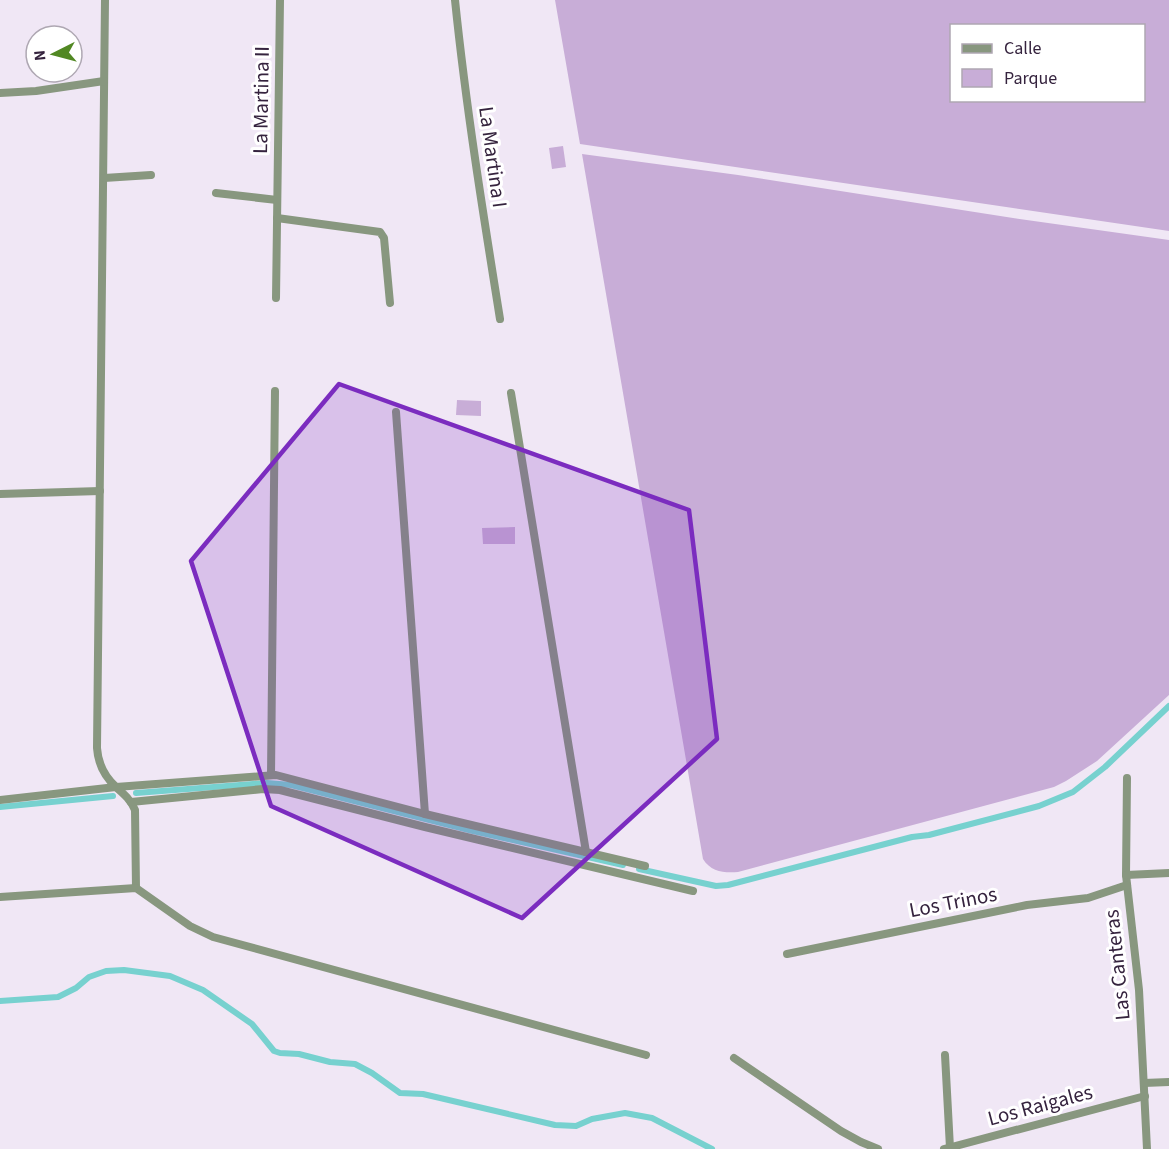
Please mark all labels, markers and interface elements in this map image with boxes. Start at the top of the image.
north arrow [24,24,84,84]
legend [950,24,1145,102]
text: Calle [1004,36,1042,61]
street label: La Martina II [245,46,277,154]
text: N [29,49,52,62]
text: Parque [1004,66,1057,91]
street label: La Martina I [471,104,515,210]
street label: Los Trinos [907,879,1000,925]
street label: Las Canteras [1096,908,1138,1022]
street label: Los Raigales [984,1077,1096,1133]

